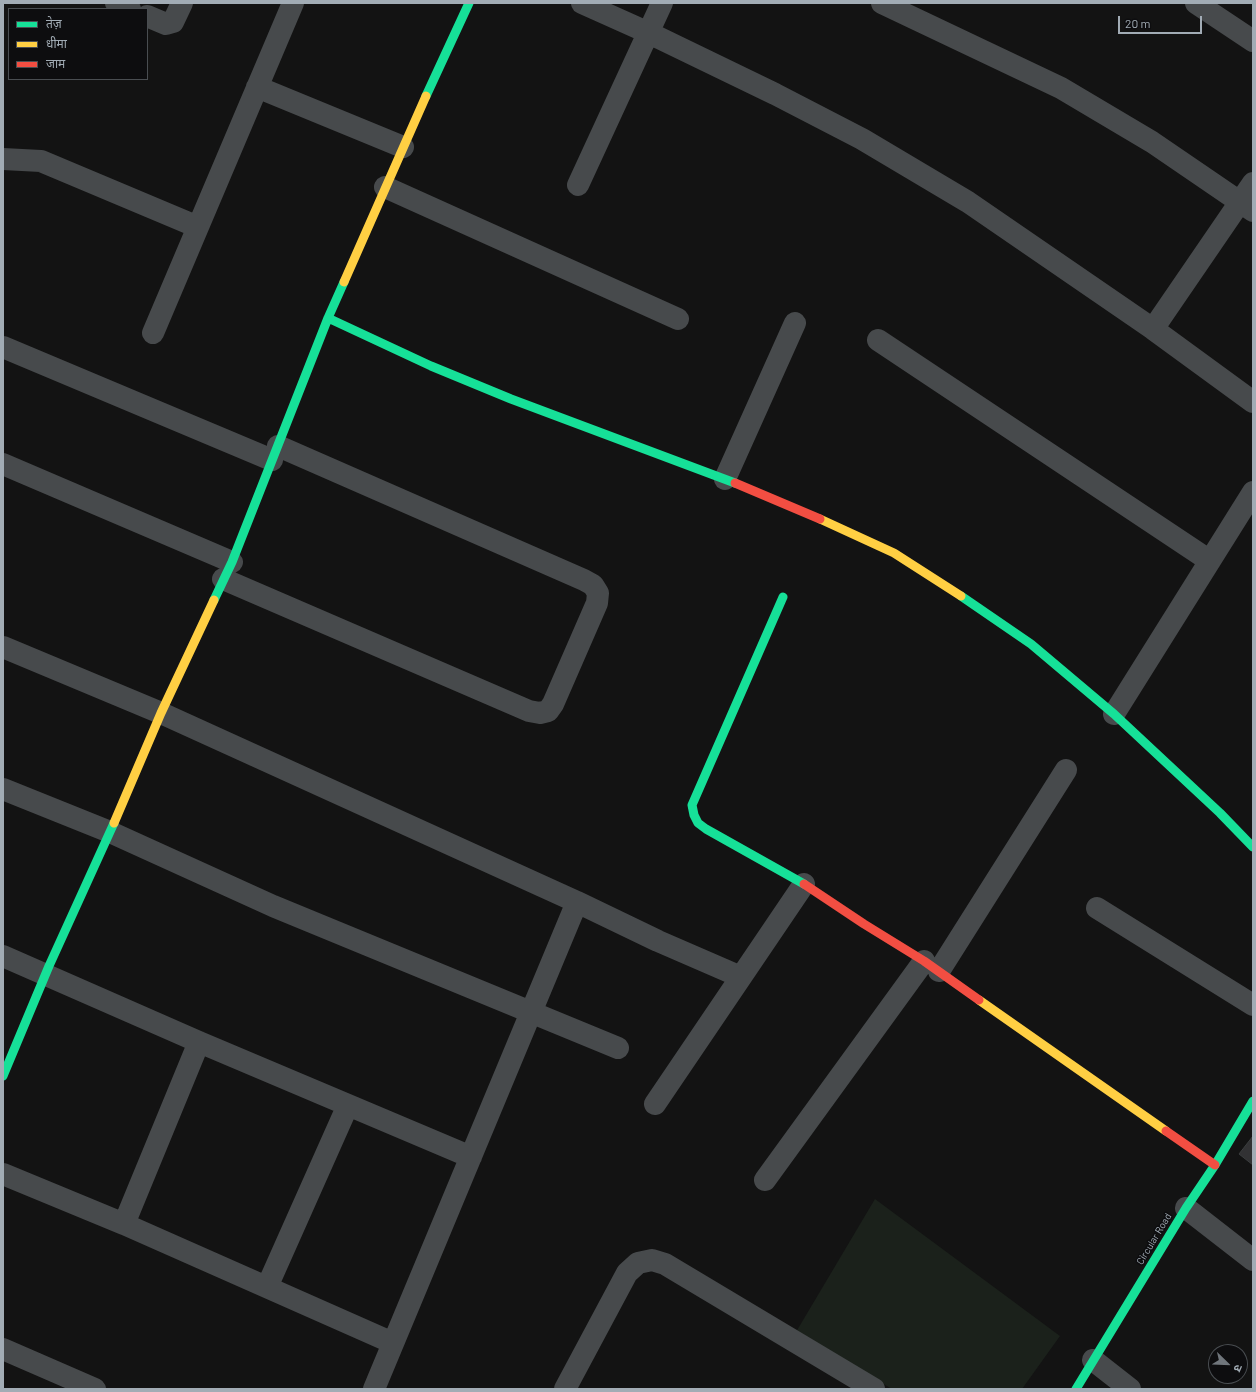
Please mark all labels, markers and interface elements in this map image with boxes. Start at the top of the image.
legend [8,8,148,80]
scale bar [1120,8,1204,34]
text: तेज़ [46,16,62,30]
text: 20 m [1125,16,1151,30]
text: धीमा [46,36,67,50]
text: जाम [46,56,65,70]
street label: Circular Road [1134,1211,1174,1267]
north arrow [1208,1344,1248,1384]
text: उ [1231,1363,1246,1374]

